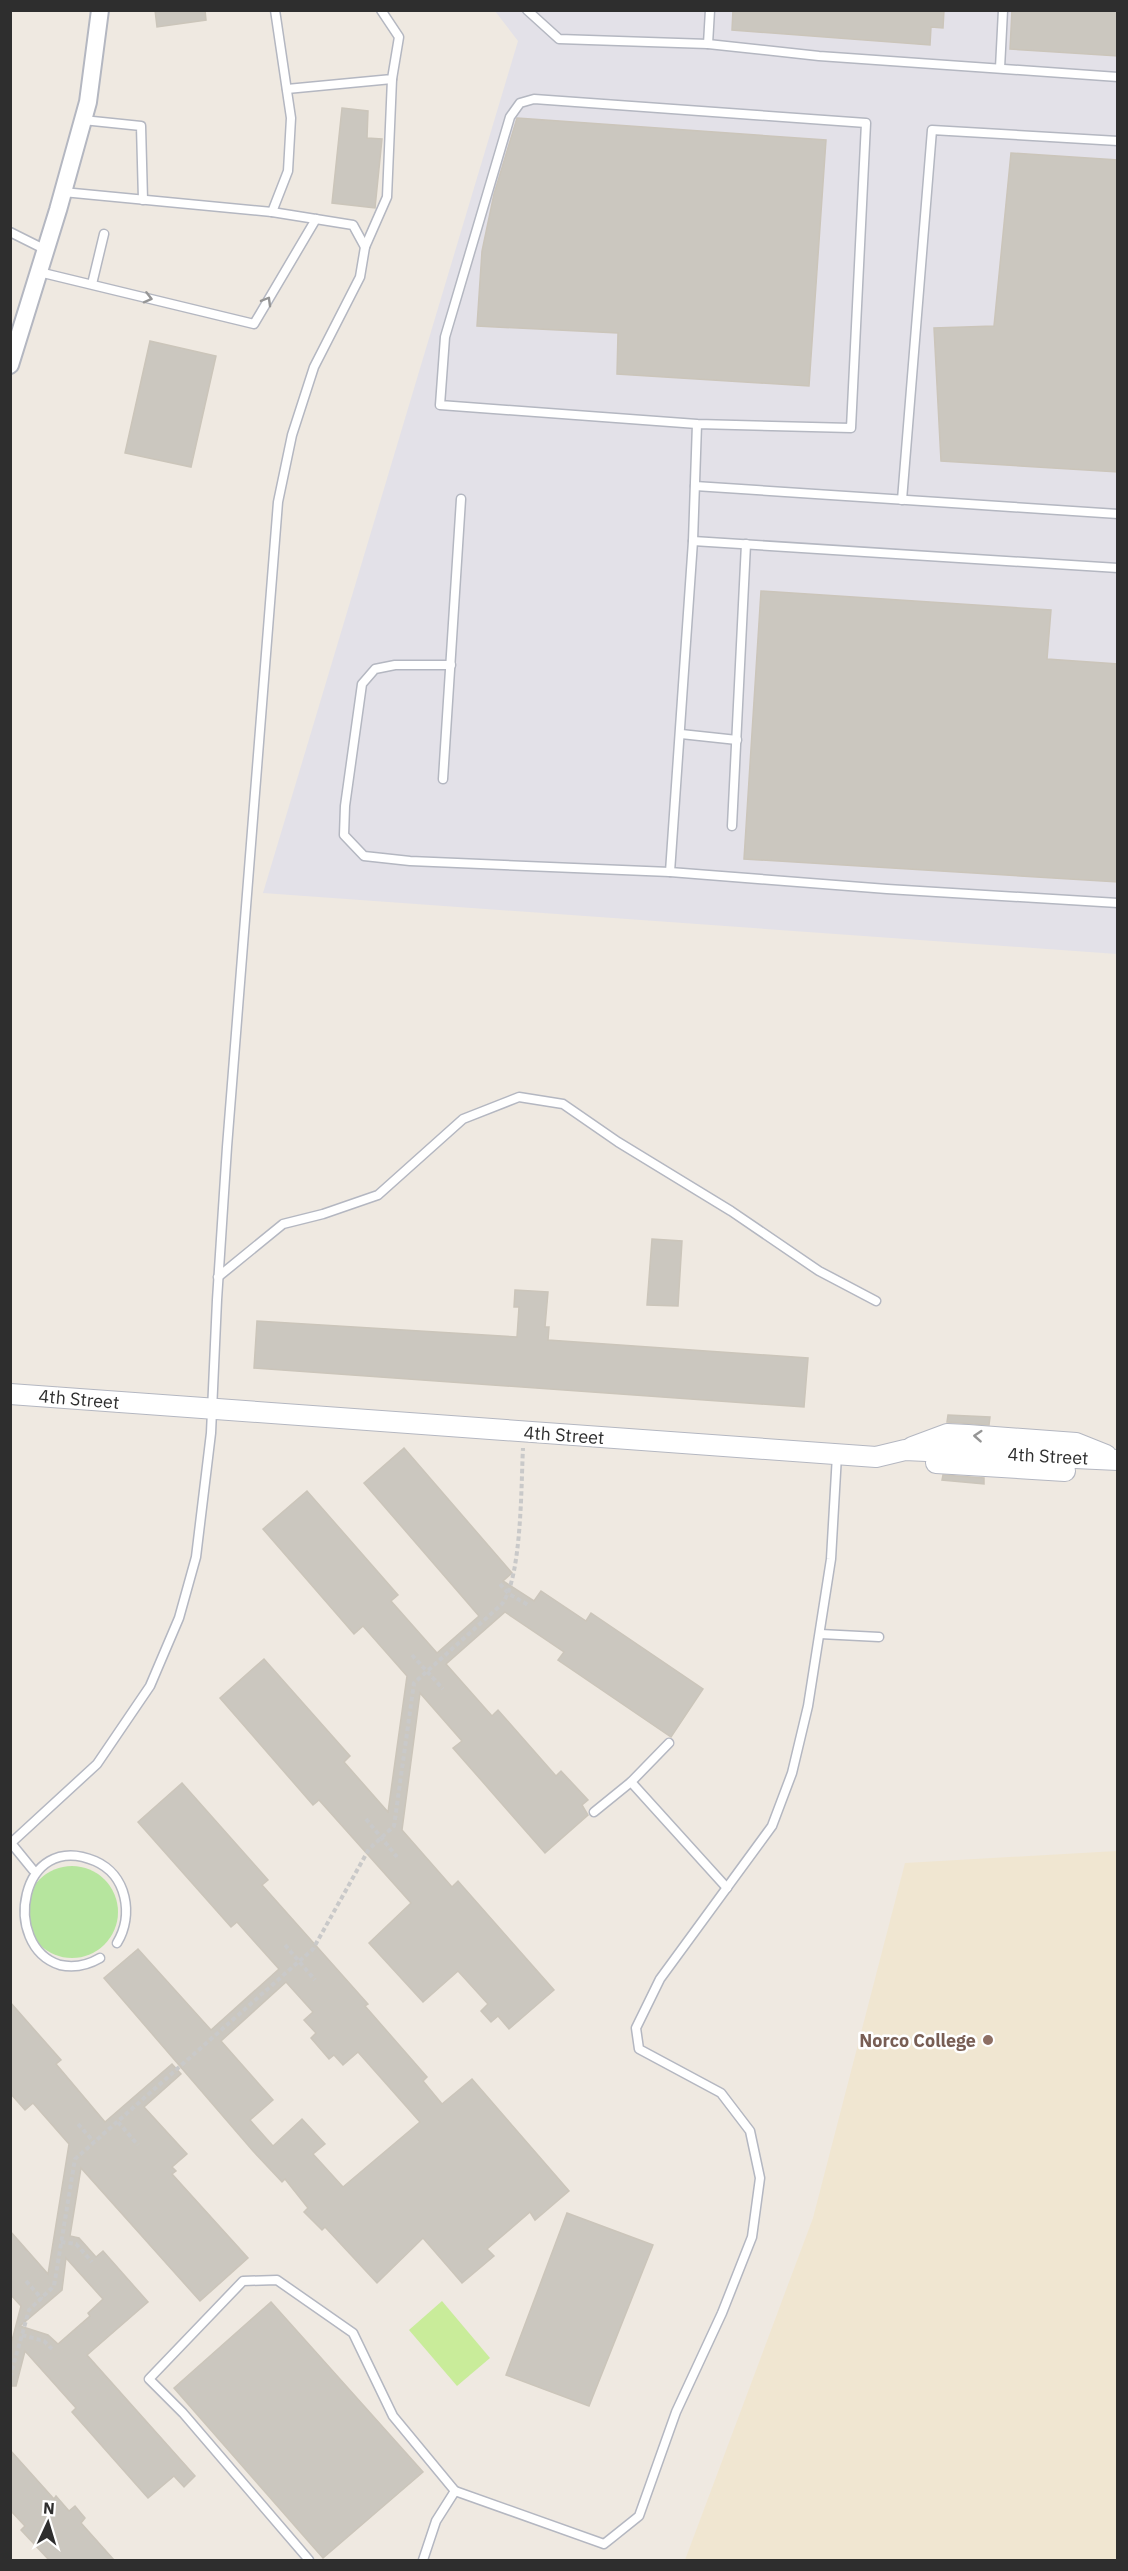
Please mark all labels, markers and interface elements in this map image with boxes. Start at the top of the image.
one-way arrow [143,290,153,303]
one-way arrow [260,297,271,307]
street label: 4th Street [38,1384,120,1414]
street label: 4th Street [523,1421,605,1449]
one-way arrow [973,1429,982,1442]
street label: 4th Street [1007,1442,1089,1470]
place label: Norco College [859,2029,976,2052]
marker: Norco College [981,2033,995,2047]
north arrow [18,2493,78,2553]
text: N [43,2498,56,2518]

